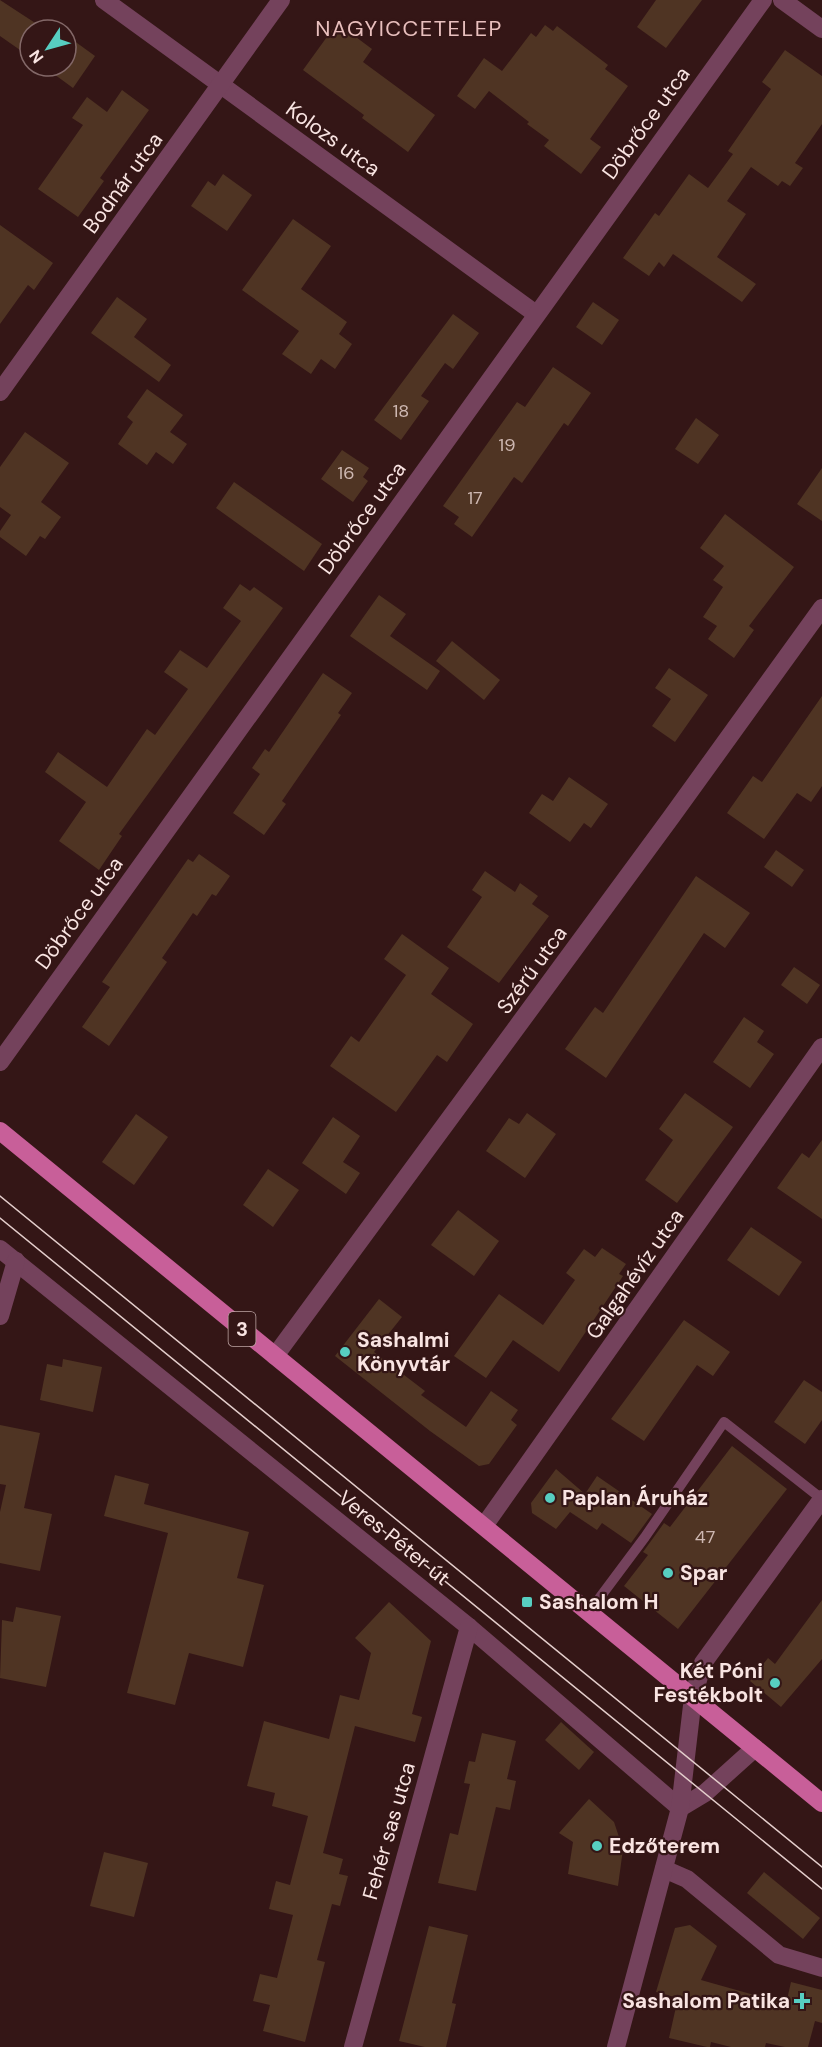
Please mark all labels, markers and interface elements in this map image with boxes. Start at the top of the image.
district label: NAGYICCETELEP [315,14,503,43]
north arrow [18,18,78,78]
text: N [24,46,48,67]
street label: Döbrőce utca [596,61,696,185]
street label: Kolozs utca [280,95,386,183]
street label: Bodnár utca [77,127,169,239]
house number: 18 [393,399,409,423]
house number: 19 [499,433,515,457]
street label: Döbrőce utca [312,456,412,580]
house number: 16 [338,461,354,485]
house number: 17 [467,486,483,510]
street label: Döbrőce utca [29,851,129,975]
street label: Szérű utca [491,920,573,1020]
street label: Galgahévíz utca [580,1203,690,1345]
road number: 3 [228,1312,256,1346]
place label: Sashalmi Könyvtár [357,1326,450,1378]
marker: Sashalmi Könyvtár [338,1345,352,1359]
street label: Veres Péter út [332,1484,456,1592]
place label: Paplan Áruház [562,1484,708,1512]
marker: Paplan Áruház [543,1491,557,1505]
house number: 47 [695,1525,715,1549]
place label: Spar [680,1559,728,1587]
marker: Spar [661,1566,675,1580]
place label: Sashalom H [539,1588,659,1616]
marker: Sashalom H [520,1595,534,1609]
place label: Két Póni Festékbolt [654,1657,763,1709]
marker: Két Póni Festékbolt [768,1676,782,1690]
street label: Fehér sas utca [356,1759,422,1903]
place label: Edzőterem [609,1832,720,1860]
marker: Edzőterem [590,1839,604,1853]
place label: Sashalom Patika [622,1987,790,2015]
marker: Sashalom Patika [795,1994,809,2008]

